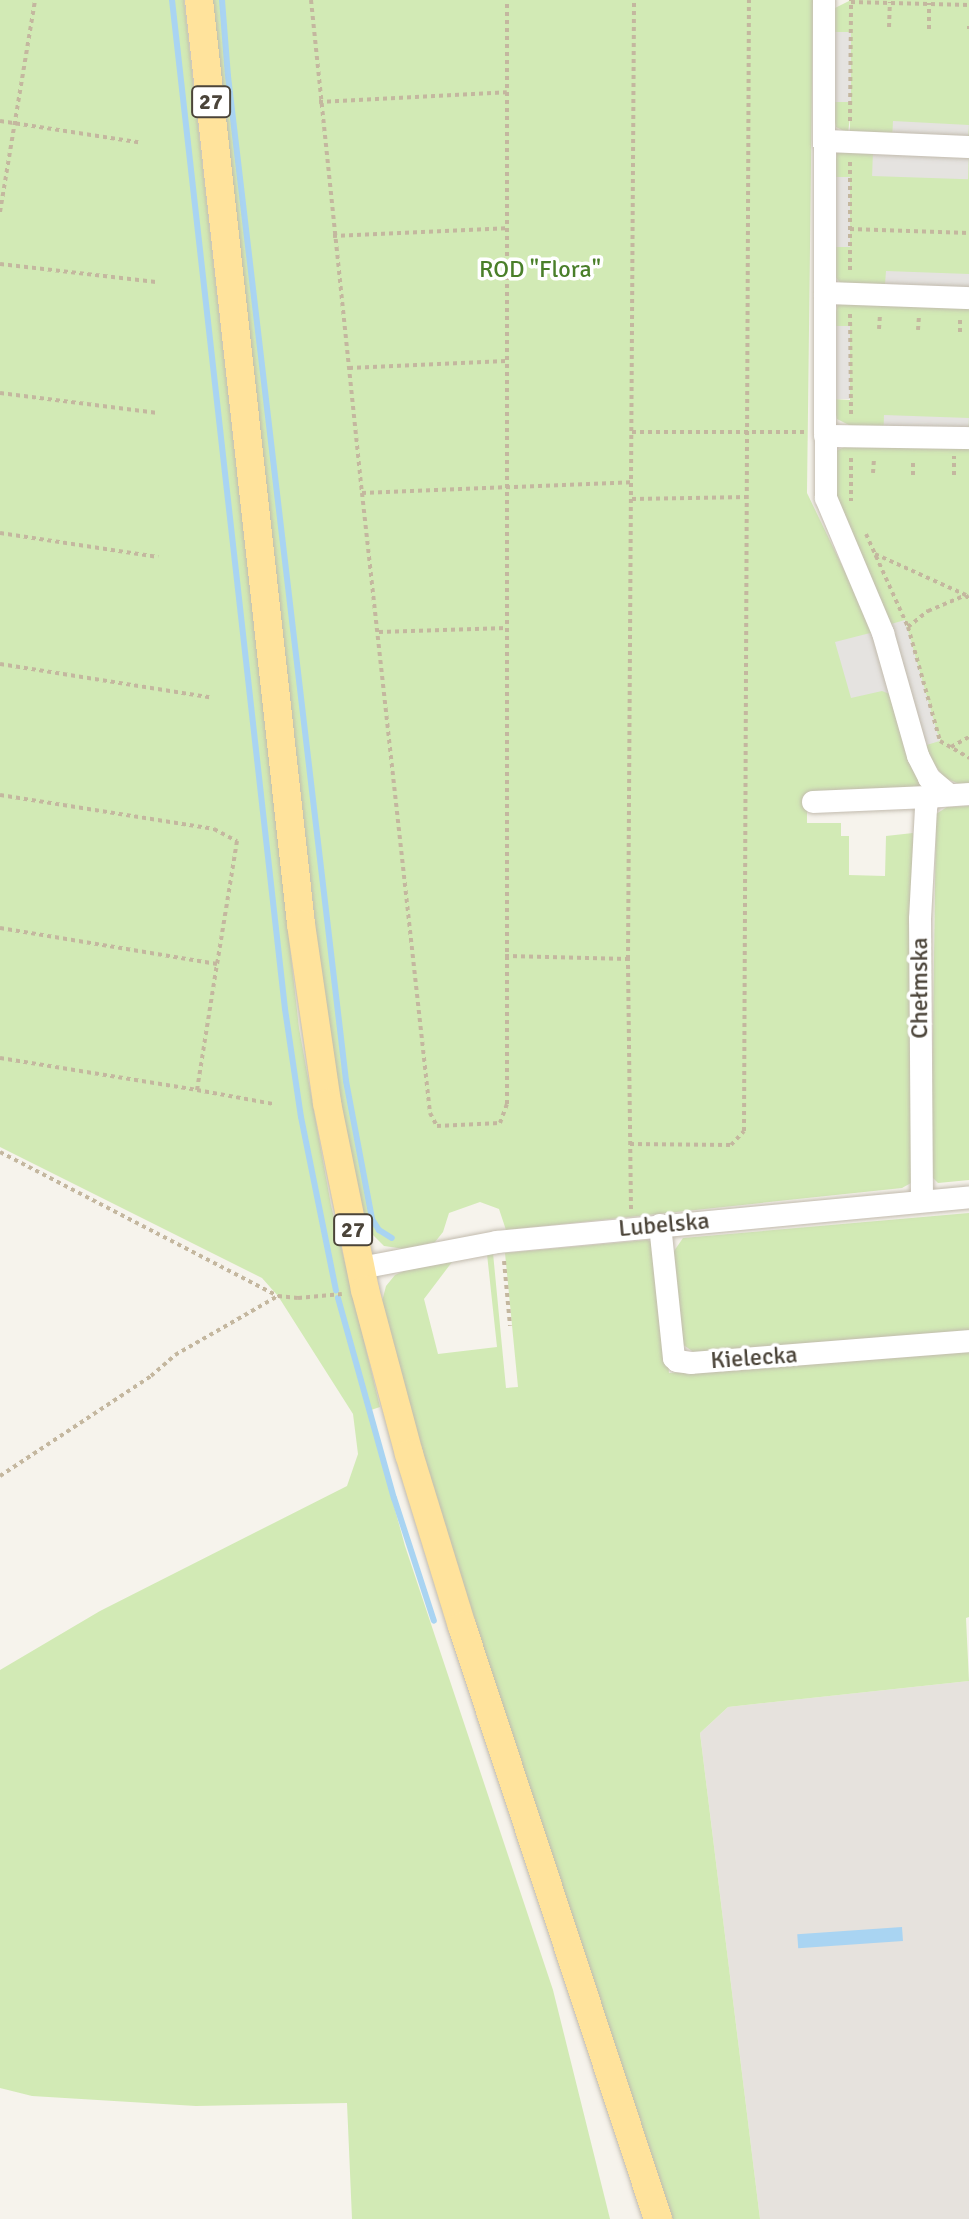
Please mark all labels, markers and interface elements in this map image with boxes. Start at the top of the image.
road number: 27 [191,84,231,120]
park label: ROD "Flora" [479,256,601,284]
street label: Chełmska [906,937,934,1039]
street label: Lubelska [617,1207,711,1243]
road number: 27 [333,1212,373,1248]
street label: Kielecka [710,1341,798,1375]

